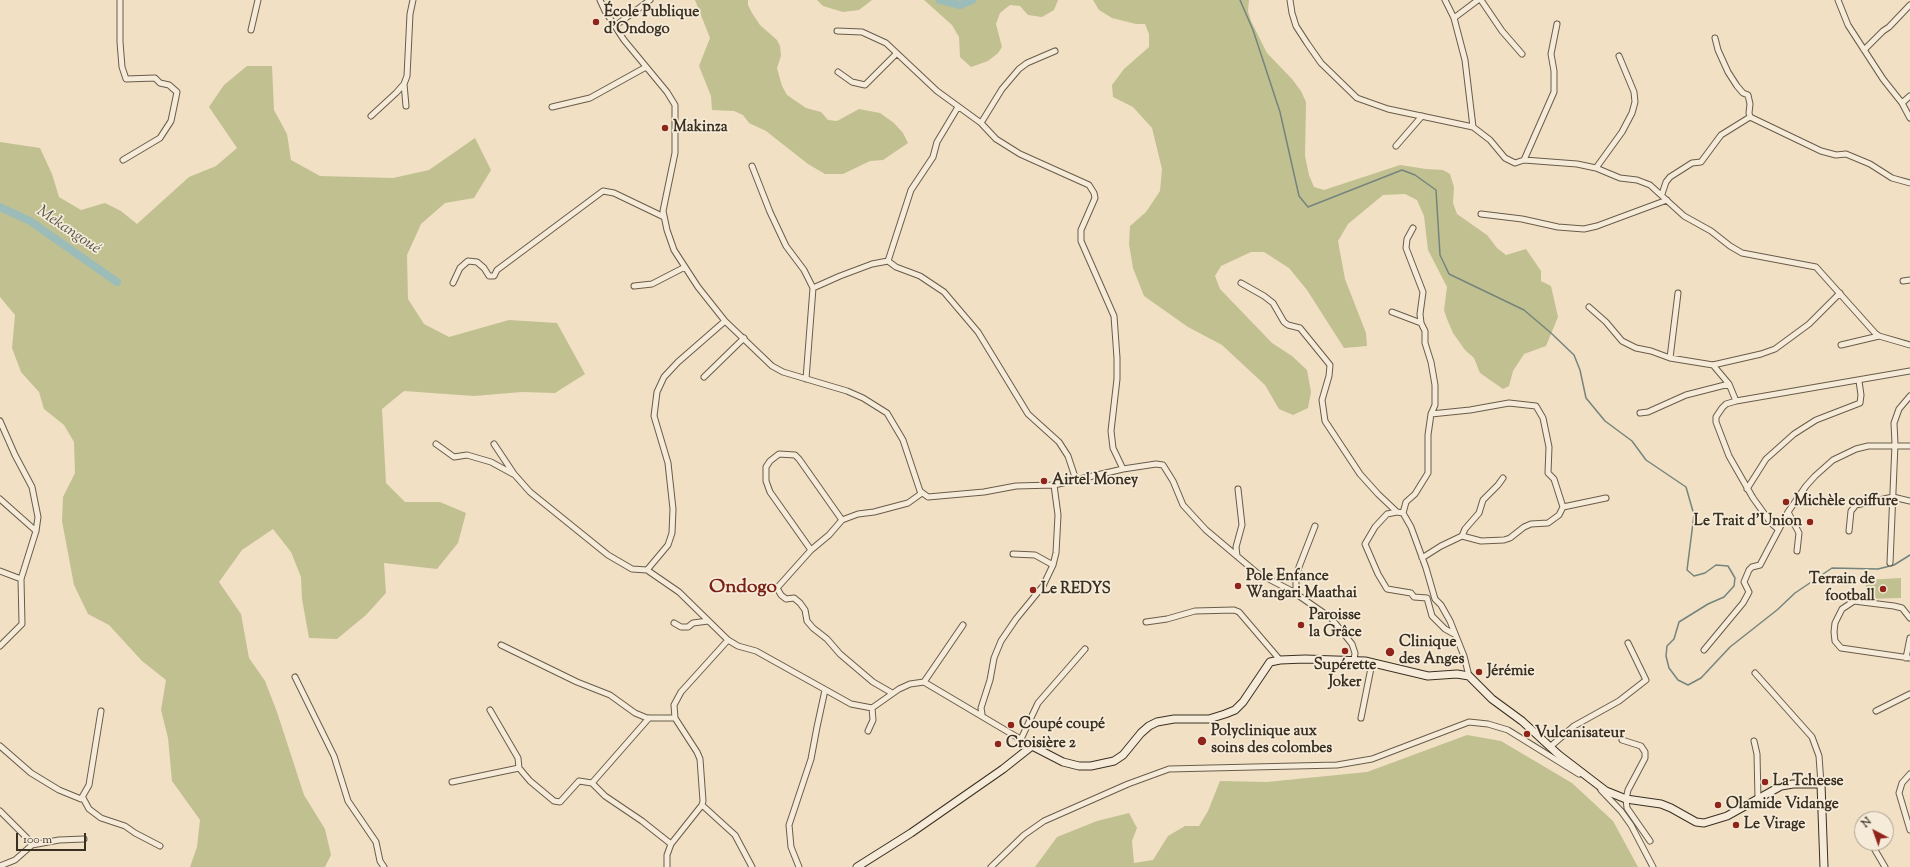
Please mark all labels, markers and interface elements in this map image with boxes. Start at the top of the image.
place label: École Publique d'Ondogo [604,4,699,39]
marker: École Publique d'Ondogo [591,17,601,27]
place label: Makinza [673,119,728,137]
marker: Makinza [660,123,670,133]
water label: Mekangoué [32,203,104,259]
place label: Airtel Money [1052,472,1138,490]
marker: Airtel Money [1039,476,1049,486]
place label: Michèle coiffure [1794,493,1898,511]
marker: Michèle coiffure [1781,497,1791,507]
place label: Le Trait d'Union [1694,513,1802,531]
marker: Le Trait d'Union [1805,517,1815,527]
place label: Pole Enfance Wangari Maathai [1246,568,1357,603]
place label: Terrain de football [1809,571,1875,606]
district label: Ondogo [709,578,777,600]
place label: Le REDYS [1041,581,1111,599]
marker: Pole Enfance Wangari Maathai [1233,581,1243,591]
marker: Terrain de football [1878,584,1888,594]
marker: Le REDYS [1028,585,1038,595]
place label: Paroisse la Grâce [1309,607,1362,642]
marker: Paroisse la Grâce [1296,620,1306,630]
place label: Clinique des Anges [1399,634,1464,669]
marker: Supérette Joker [1340,646,1350,656]
marker: Clinique des Anges [1384,646,1396,658]
place label: Supérette Joker [1314,657,1376,692]
place label: Jérémie [1487,663,1535,681]
marker: Jérémie [1474,667,1484,677]
place label: Coupé coupé [1019,716,1105,734]
marker: Coupé coupé [1006,720,1016,730]
place label: Polyclinique aux soins des colombes [1211,723,1332,758]
place label: Vulcanisateur [1535,725,1625,743]
marker: Vulcanisateur [1522,729,1532,739]
place label: Croisière 2 [1006,735,1076,753]
marker: Polyclinique aux soins des colombes [1196,735,1208,747]
marker: Croisière 2 [993,739,1003,749]
place label: La Tcheese [1773,773,1844,791]
marker: La Tcheese [1760,777,1770,787]
place label: Olamide Vidange [1726,796,1839,814]
marker: Olamide Vidange [1713,800,1723,810]
north arrow [1854,811,1894,851]
text: N [1858,814,1875,832]
place label: Le Virage [1744,816,1805,834]
marker: Le Virage [1731,820,1741,830]
scale bar [18,825,88,851]
text: 100 m [23,831,52,849]

